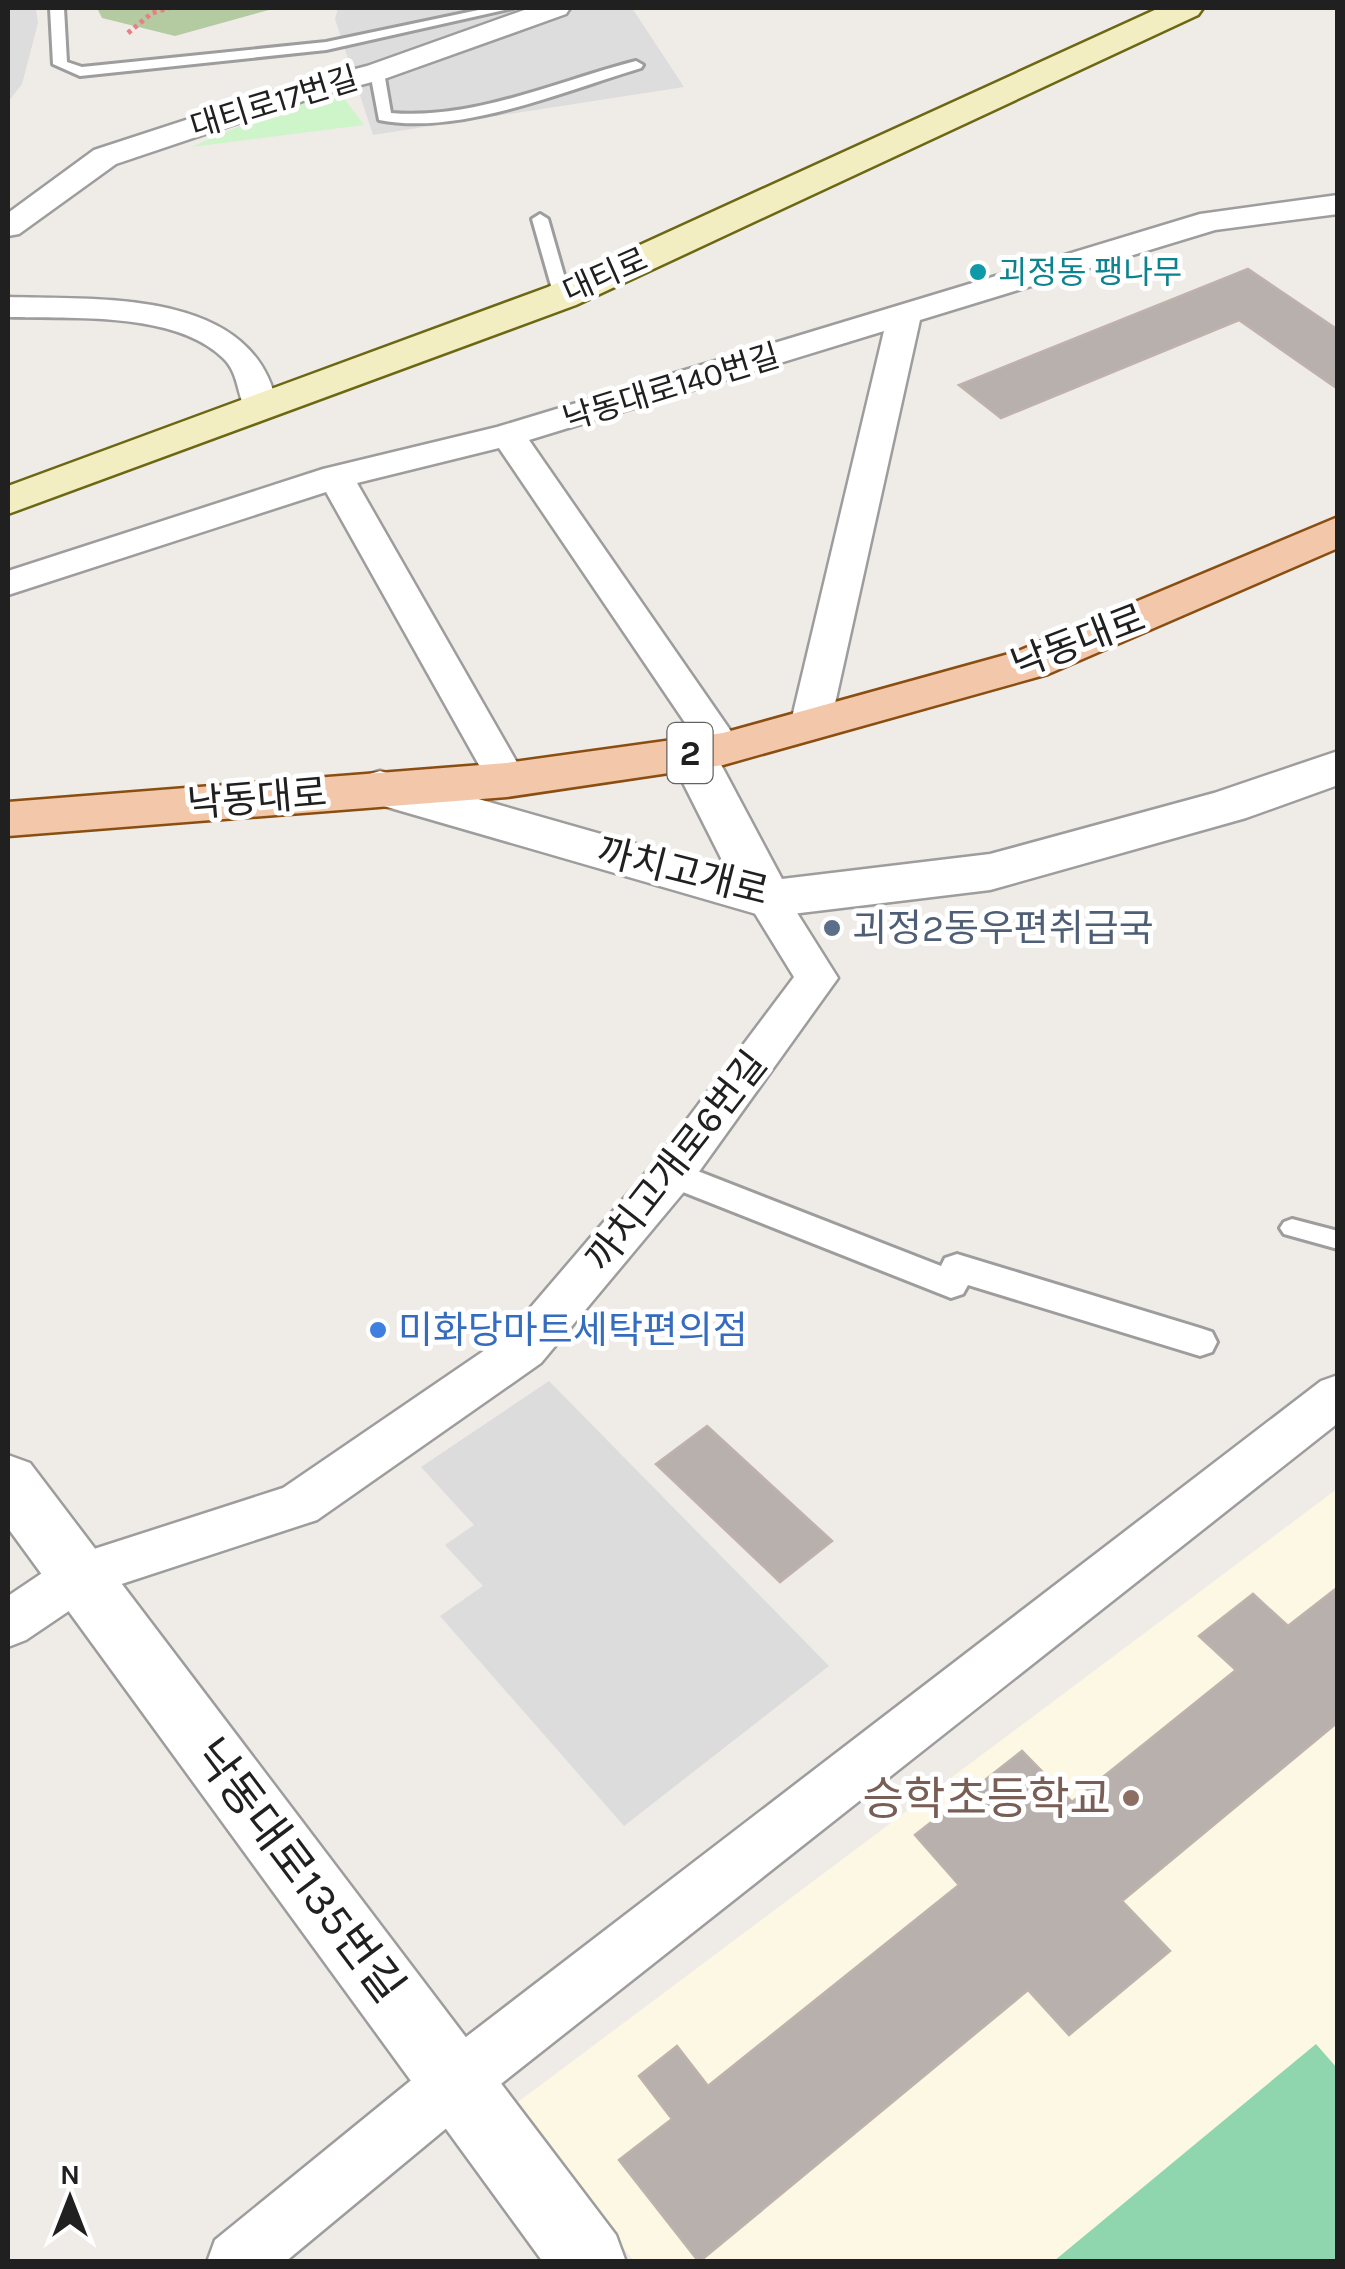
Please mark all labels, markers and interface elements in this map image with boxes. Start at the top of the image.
street label: 대티로17번길 [186,60,362,145]
street label: 대티로 [557,241,653,310]
place label: 괴정동 팽나무 [998,254,1182,291]
marker: 괴정동 팽나무 [967,261,989,283]
street label: 낙동대로140번길 [559,337,784,438]
street label: 낙동대로 [1005,595,1152,688]
road number: 2 [668,723,712,783]
street label: 낙동대로 [185,770,329,827]
street label: 까치고개로 [593,829,773,914]
place label: 괴정2동우편취급국 [852,906,1154,951]
marker: 괴정2동우편취급국 [821,917,843,939]
street label: 까치고개로6번길 [577,1042,776,1280]
place label: 미화당마트세탁편의점 [398,1308,748,1353]
marker: 미화당마트세탁편의점 [367,1319,389,1341]
street label: 낙동대로135번길 [184,1729,415,2012]
place label: 승학초등학교 [863,1773,1111,1825]
marker: 승학초등학교 [1120,1787,1142,1809]
north arrow [20,2149,120,2249]
text: N [60,2158,80,2191]

